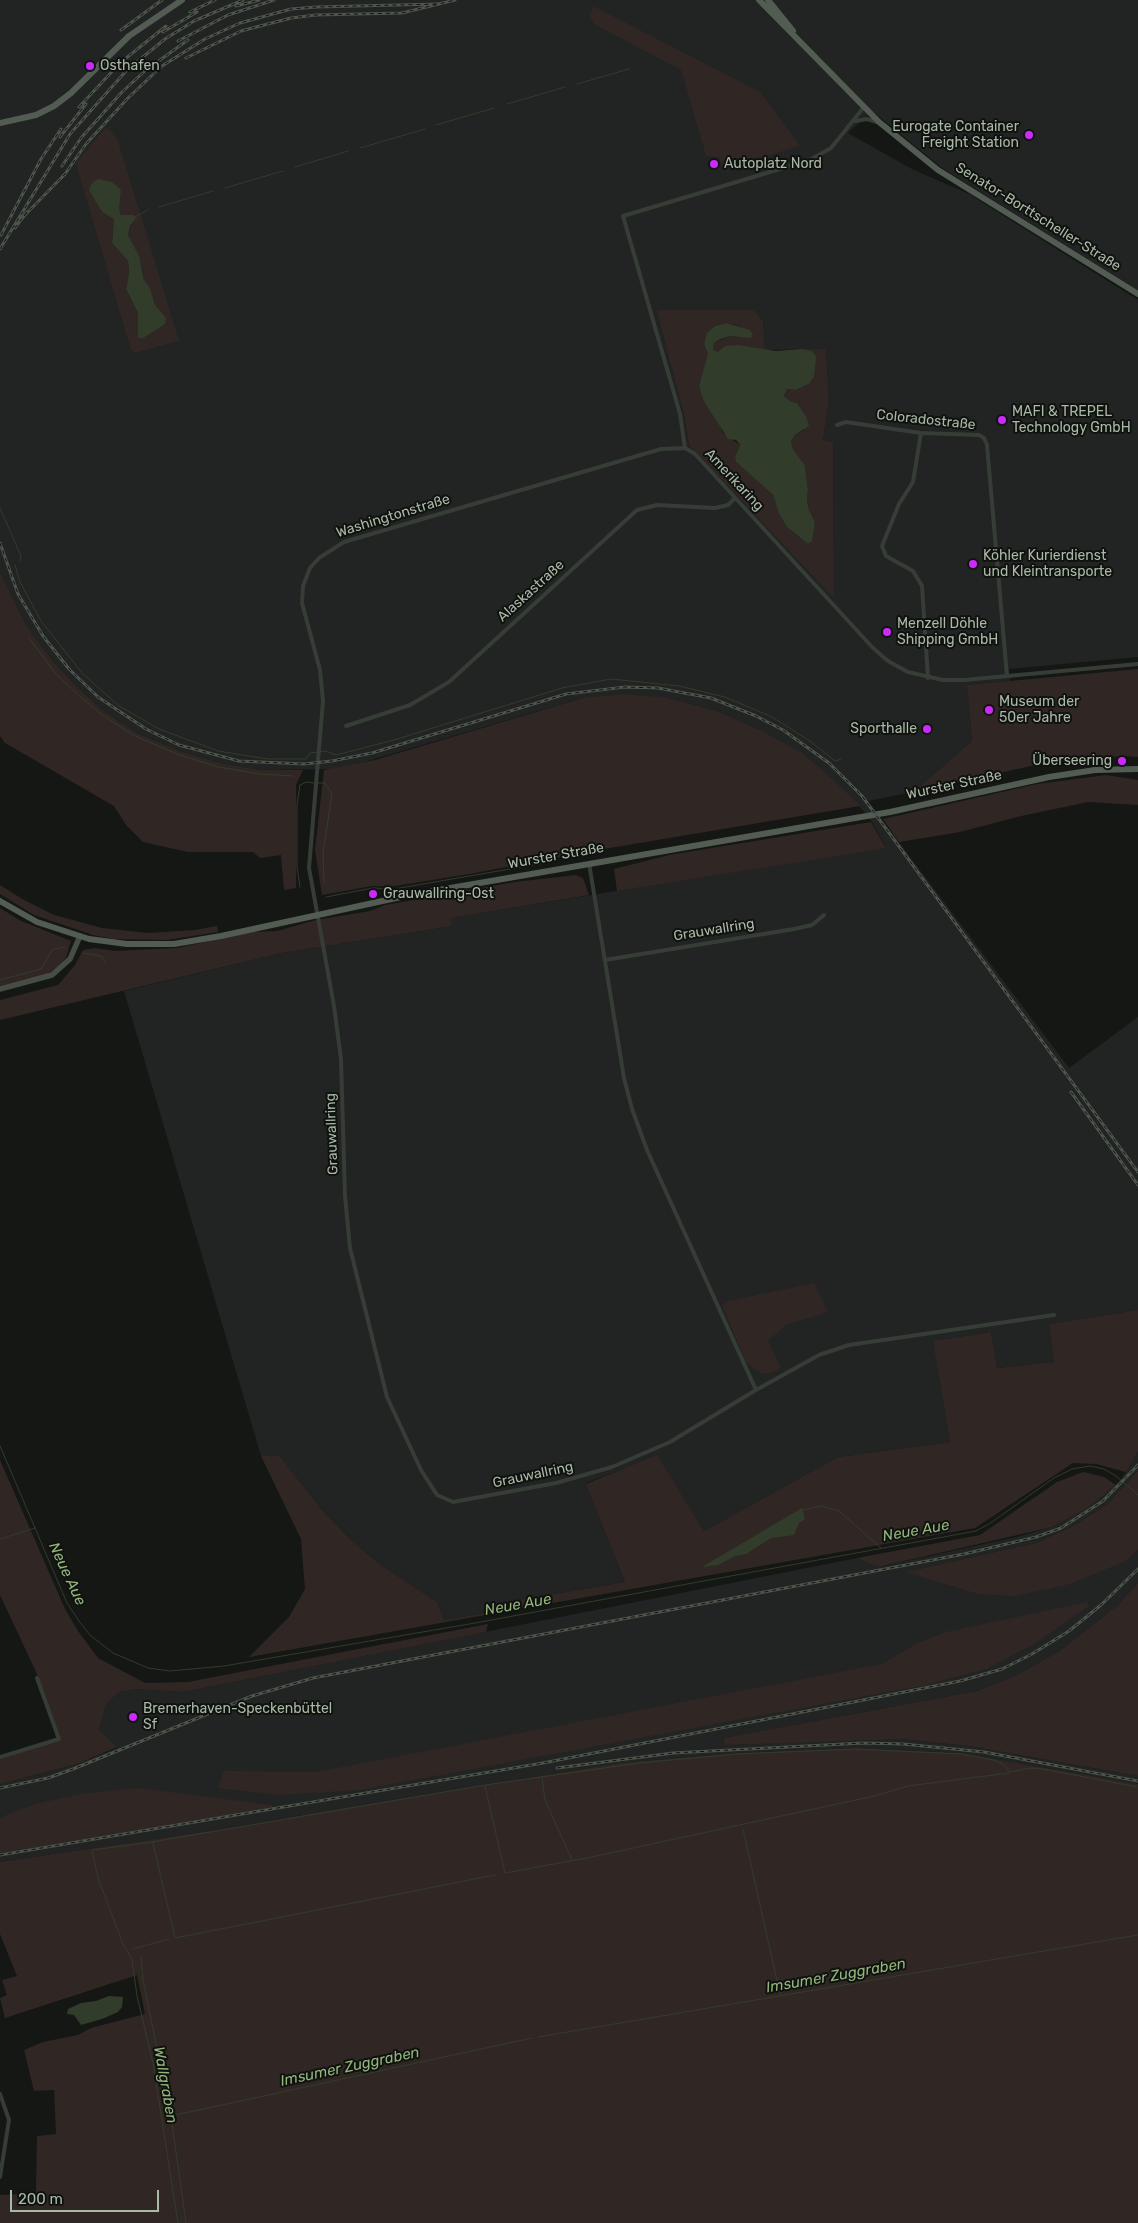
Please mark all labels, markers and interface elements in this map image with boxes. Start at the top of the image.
place label: Osthafen [100,58,160,74]
marker: Osthafen [84,60,96,72]
place label: Eurogate Container Freight Station [892,119,1019,152]
marker: Eurogate Container Freight Station [1023,129,1035,141]
place label: Autoplatz Nord [724,156,822,172]
marker: Autoplatz Nord [708,158,720,170]
street label: Senator-Borttscheller-Straße [952,159,1124,275]
place label: MAFI & TREPEL Technology GmbH [1012,404,1131,437]
street label: Coloradostraße [876,406,976,434]
marker: MAFI & TREPEL Technology GmbH [996,414,1008,426]
street label: Amerikaring [701,445,767,515]
street label: Washingtonstraße [334,491,452,541]
place label: Köhler Kurierdienst und Kleintransporte [983,548,1112,580]
street label: Alaskastraße [494,557,568,625]
marker: Köhler Kurierdienst und Kleintransporte [967,558,979,570]
place label: Menzell Döhle Shipping GmbH [897,616,998,648]
marker: Menzell Döhle Shipping GmbH [881,626,893,638]
place label: Museum der 50er Jahre [999,694,1079,726]
marker: Museum der 50er Jahre [983,704,995,716]
place label: Sporthalle [850,721,917,737]
marker: Sporthalle [921,723,933,735]
place label: Überseering [1032,753,1112,769]
marker: Überseering [1116,755,1128,767]
street label: Wurster Straße [905,767,1003,803]
street label: Wurster Straße [507,839,605,873]
place label: Grauwallring-Ost [383,886,494,902]
marker: Grauwallring-Ost [367,888,379,900]
street label: Grauwallring [672,915,756,945]
street label: Grauwallring [322,1093,342,1175]
street label: Grauwallring [491,1458,575,1492]
water label: Neue Aue [881,1516,951,1546]
water label: Neue Aue [45,1540,89,1608]
water label: Neue Aue [483,1590,553,1620]
place label: Bremerhaven-Speckenbüttel Sf [143,1701,332,1734]
marker: Bremerhaven-Speckenbüttel Sf [127,1711,139,1723]
water label: Imsumer Zuggraben [765,1955,907,1997]
water label: Imsumer Zuggraben [279,2043,421,2091]
water label: Wallgraben [149,2045,181,2125]
scale bar [12,2180,161,2212]
text: 200 m [18,2190,63,2208]

